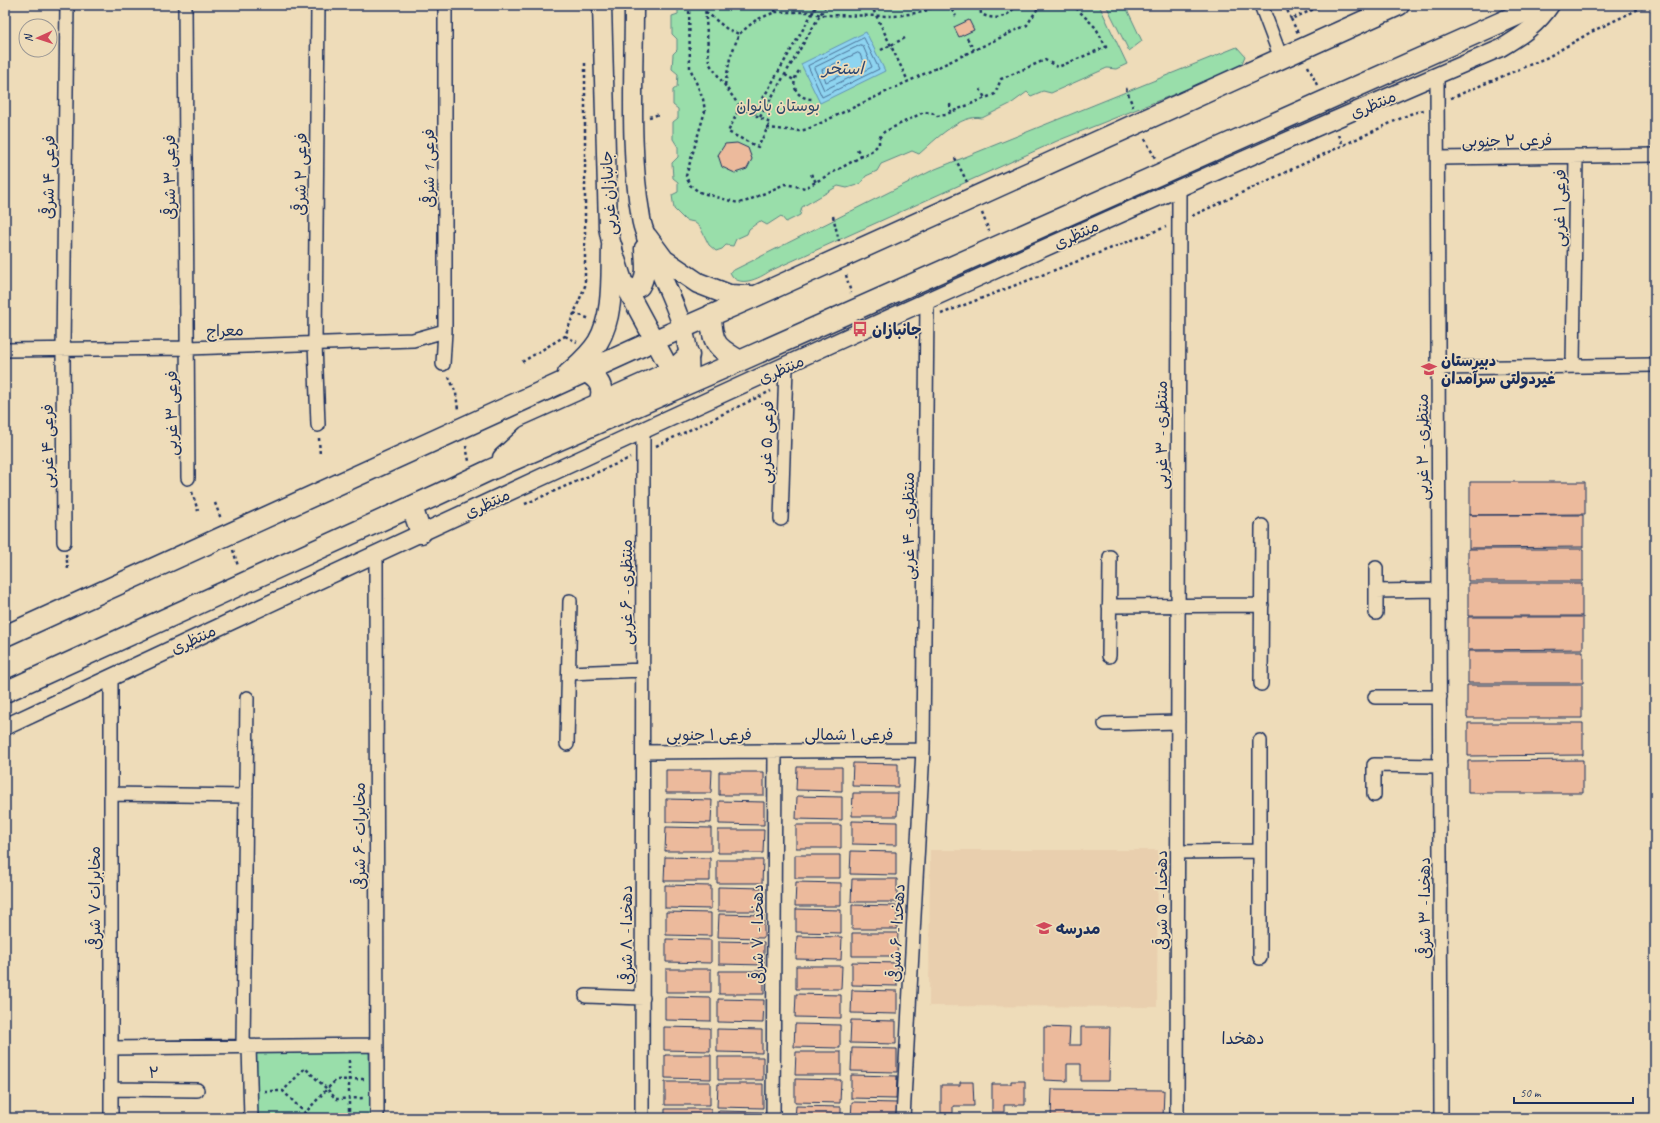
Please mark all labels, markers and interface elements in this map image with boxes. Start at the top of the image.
north arrow [18,18,58,58]
text: N [21,33,35,42]
water label: استخر [821,58,866,79]
street label: منتظری [1347,86,1399,123]
park label: بوستان بانوان [736,96,820,116]
street label: فرعی 1 شرقی [418,128,439,208]
street label: فرعی ۲ جنوبی [1461,130,1553,152]
street label: فرعی ۲ شرقی [289,132,312,216]
street label: فرعی ۳ شرقی [159,134,180,220]
street label: فرعی ۴ شرقی [37,135,60,219]
street label: جانبازان غربی [597,150,621,236]
street label: فرعی ۱ غربی [1549,169,1571,247]
street label: منتظری [1051,216,1102,254]
street label: معراج [206,320,244,342]
bus stop icon: جانبازان [851,320,869,338]
place label: جانبازان [872,320,921,340]
street label: منتظری [756,351,807,389]
place label: دبیرستان غیردولتی سرآمدان [1441,351,1556,389]
school or university icon: دبیرستان غیردولتی سرآمدان [1420,360,1438,378]
street label: فرعی ۳ غربی [162,370,182,456]
street label: منتظری - ۳ غربی [1152,380,1172,490]
street label: منتظری - ۲ غربی [1413,394,1433,500]
street label: فرعی ۵ غربی [756,400,778,484]
street label: فرعی ۴ غربی [38,404,58,488]
street label: منتظری - ۴ غربی [899,472,919,580]
street label: منتظری [462,485,513,523]
street label: منتظری - ۶ غربی [617,539,637,645]
street label: منتظری [168,621,219,659]
street label: فرعی ۱ جنوبی [666,725,752,745]
street label: فرعی ۱ شمالی [805,725,893,745]
street label: مخابرات -۶ شرقی [349,782,370,890]
street label: مخابرات ۷ شرقی [84,846,105,950]
street label: دهخدا - ۵ شرقی [1151,850,1172,950]
street label: دهخدا - ۳ شرقی [1414,857,1435,959]
street label: دهخدا - ۶ شرقی [883,883,910,983]
street label: دهخدا - ۷ شرقی [747,884,768,984]
street label: دهخدا - ۸ شرقی [616,885,637,985]
school or university icon: مدرسه [1035,919,1053,937]
place label: مدرسه [1056,919,1101,939]
district label: دهخدا [1221,1028,1265,1049]
street label: ۲ [149,1063,159,1083]
scale bar [1514,1079,1633,1105]
text: 50 m [1520,1085,1542,1101]

